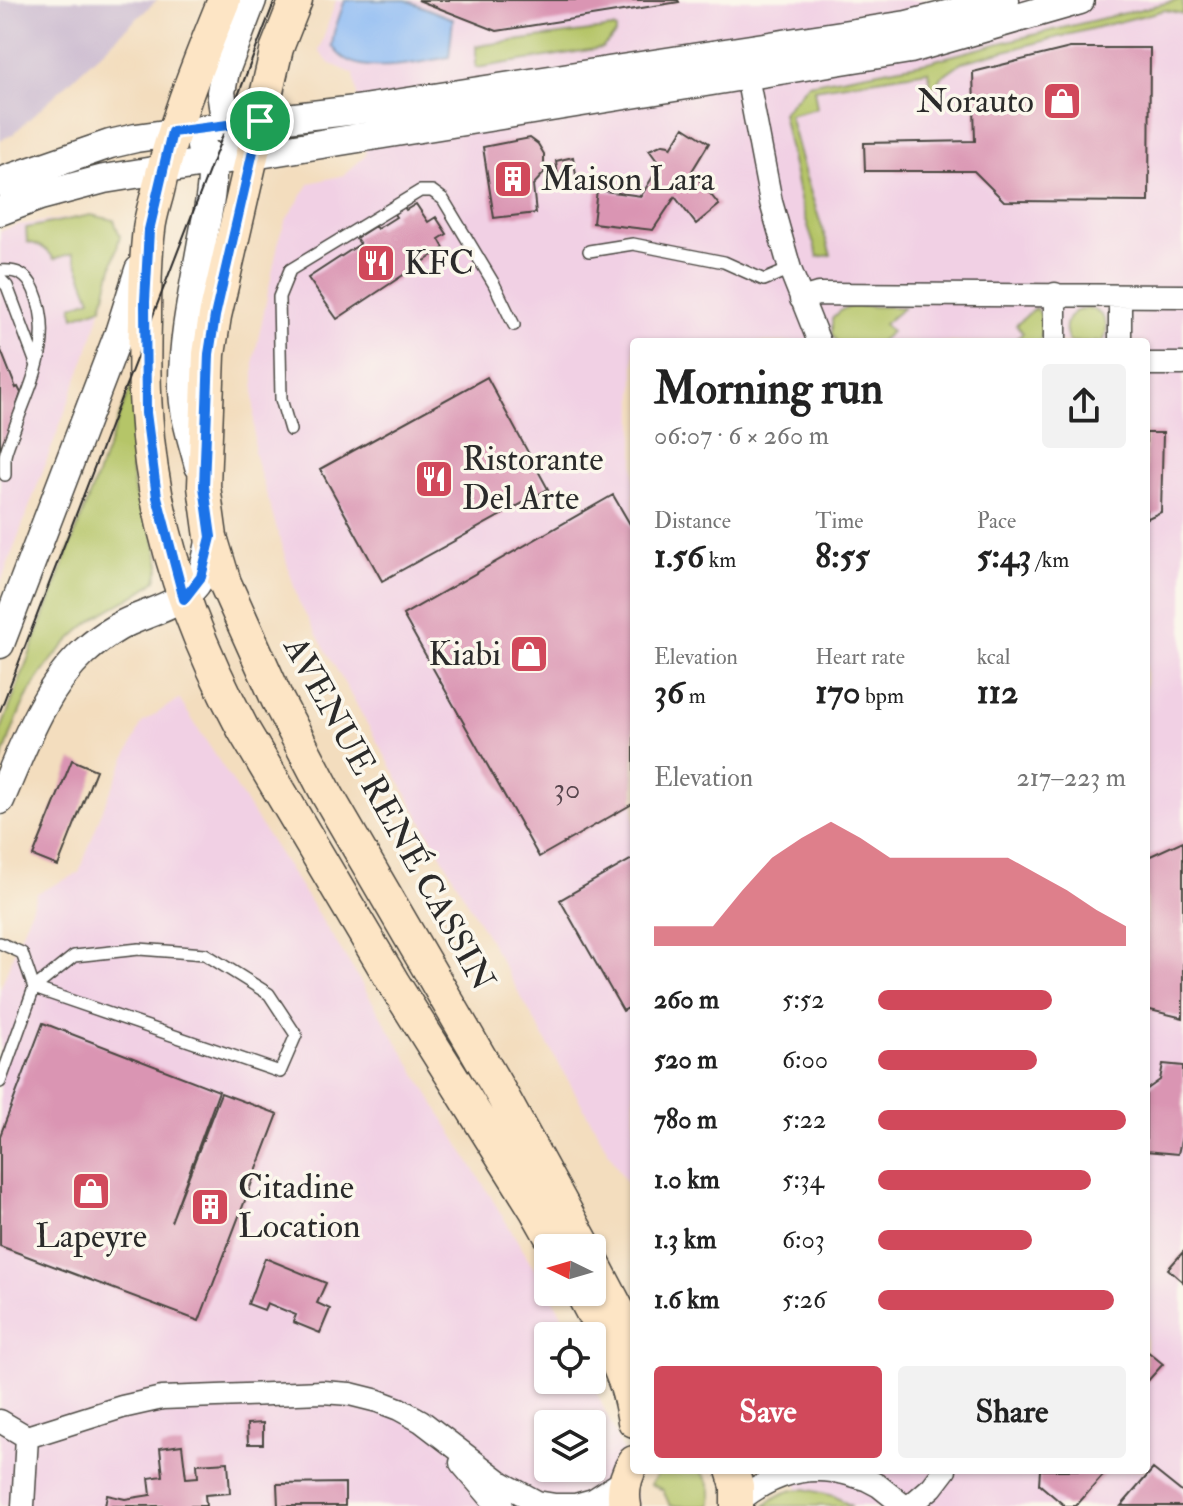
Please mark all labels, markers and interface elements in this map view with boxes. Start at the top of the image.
place label: Norauto [917,80,1034,123]
shop icon: Norauto [1041,80,1083,122]
pin [226,87,294,155]
icon: arrive [238,99,282,143]
building icon: Maison Lara [492,158,534,200]
place label: Maison Lara [541,158,716,201]
restaurant icon: KFC [355,242,397,284]
place label: KFC [404,242,474,285]
text: Morning run [654,362,883,417]
button: share [1042,364,1126,448]
text: 06:07 · 6 × 260 m [654,420,829,452]
place label: Ristorante Del Arte [462,438,604,520]
restaurant icon: Ristorante Del Arte [413,458,455,500]
text: Distance [654,507,731,535]
text: Time [815,507,863,535]
text: Pace [977,507,1016,535]
text: 1.56 [654,535,704,578]
text: 8:55 [815,535,870,578]
text: 5:43 [977,535,1031,578]
text: km [704,546,736,574]
text: /km [1031,546,1069,574]
street label: AVENUE RENÉ CASSIN [273,628,505,999]
place label: Kiabi [429,633,501,676]
shop icon: Kiabi [508,633,550,675]
text: Elevation [654,643,738,671]
text: Heart rate [815,643,905,671]
text: kcal [977,643,1010,671]
text: 36 [654,671,684,714]
text: 170 [815,671,860,714]
text: 112 [977,671,1018,714]
text: m [684,682,706,710]
text: bpm [860,682,904,710]
text: Elevation [654,762,753,794]
text: 217–223 m [1016,762,1126,794]
house number: 30 [554,770,580,807]
text: 260 m [654,984,719,1016]
text: 5:52 [782,984,824,1016]
text: 520 m [654,1044,717,1076]
text: 6:00 [782,1044,828,1076]
text: 780 m [654,1104,717,1136]
text: 5:22 [782,1104,826,1136]
text: 1.0 km [654,1164,720,1196]
text: 5:34 [782,1164,824,1196]
place label: Citadine Location [238,1166,361,1248]
shop icon: Lapeyre [70,1170,112,1212]
building icon: Citadine Location [189,1186,231,1228]
place label: Lapeyre [35,1215,147,1258]
text: 1.3 km [654,1224,716,1256]
text: 6:03 [782,1224,825,1256]
north arrow [534,1234,606,1306]
map controls [534,1234,606,1482]
text: 1.6 km [654,1284,719,1316]
text: 5:26 [782,1284,826,1316]
button: locate [534,1322,606,1394]
button: Save [654,1366,882,1458]
button: Share [898,1366,1126,1458]
button: layers [534,1410,606,1482]

